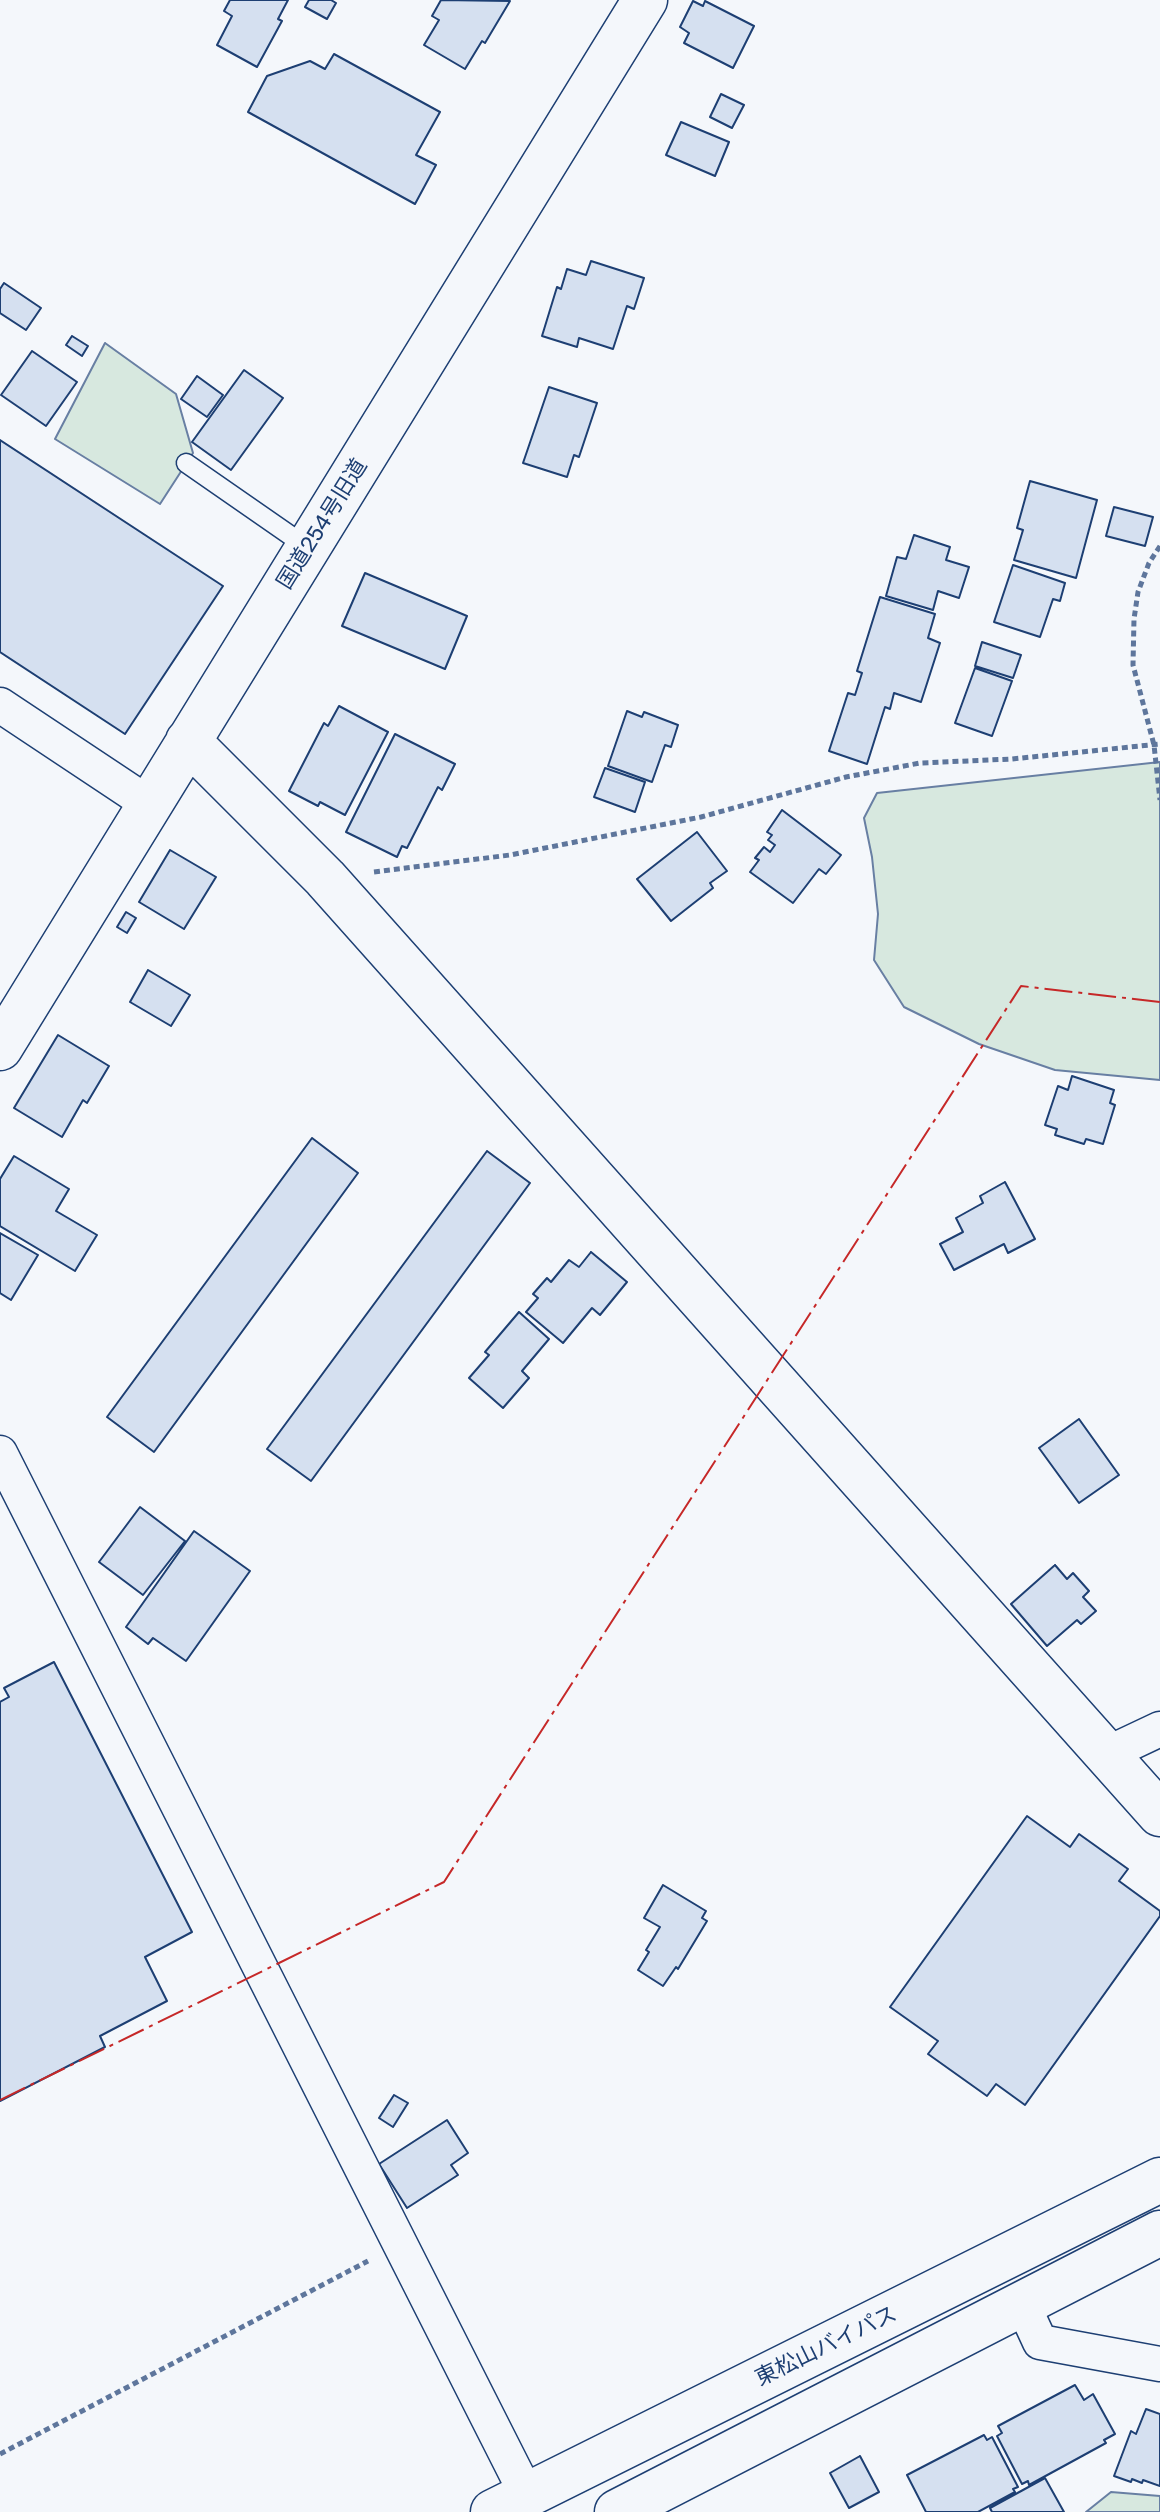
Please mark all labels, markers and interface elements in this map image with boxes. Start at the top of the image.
street label: 国道254号旧道 [271,454,373,594]
street label: 東松山バイパス [751,2300,901,2392]

